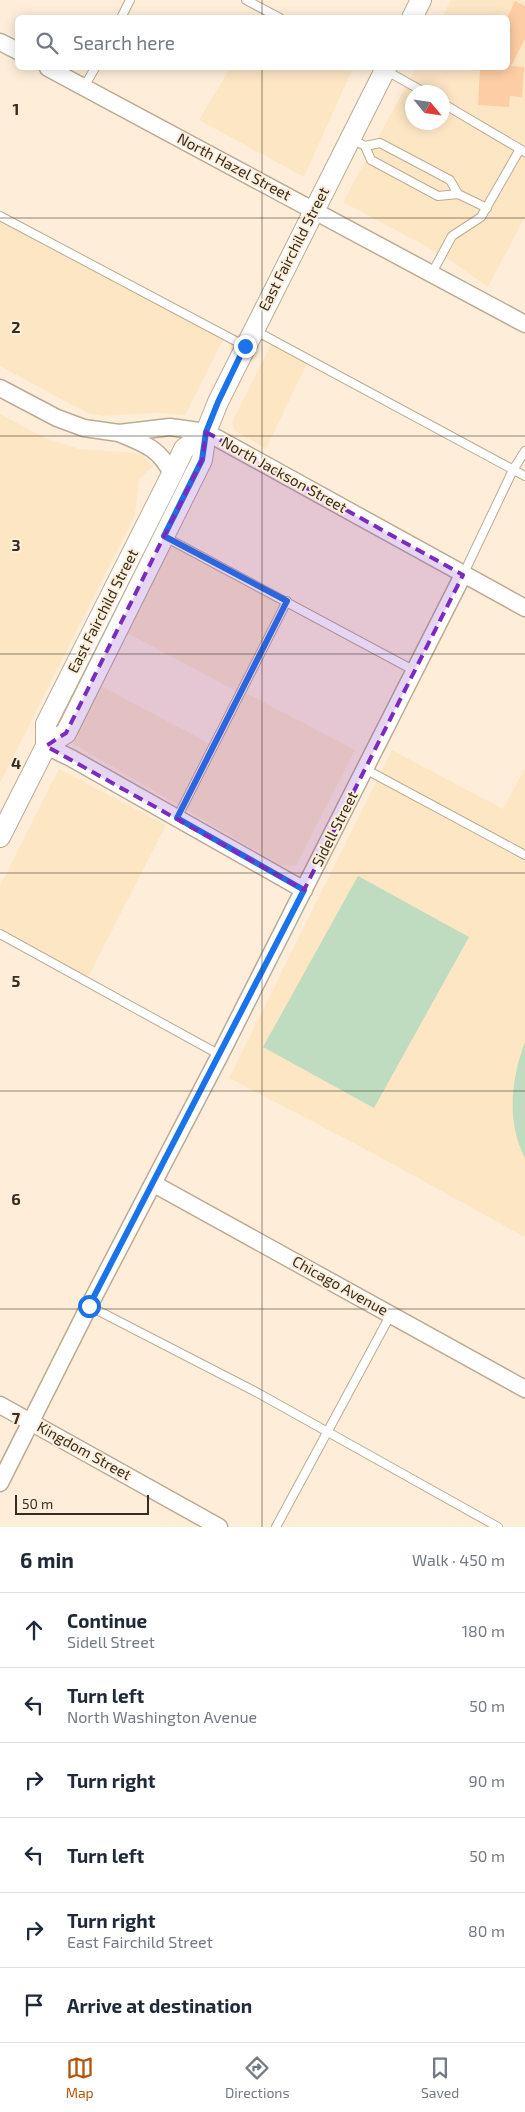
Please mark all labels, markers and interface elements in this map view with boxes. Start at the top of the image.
search box [15,15,510,70]
icon: search [33,29,61,57]
text: Search here [73,31,175,54]
north arrow [405,85,450,130]
text: 1 [13,99,19,118]
street label: North Hazel Street [175,129,295,204]
street label: East Fairchild Street [254,183,332,314]
text: 2 [11,317,21,336]
route end [234,335,257,358]
street label: North Jackson Street [219,432,351,516]
text: 3 [11,535,21,554]
street label: East Fairchild Street [63,545,141,676]
text: 4 [11,753,21,772]
street label: Sidell Street [307,788,361,869]
text: 5 [12,971,21,990]
text: 6 [11,1189,21,1208]
street label: Chicago Avenue [289,1251,391,1319]
route start [78,1295,101,1318]
text: 7 [12,1408,21,1427]
street label: Kingdom Street [34,1417,135,1484]
scale bar [15,1492,149,1515]
text: 50 m [22,1495,53,1512]
text: 6 min [20,1547,74,1572]
text: Walk · 450 m [412,1550,505,1569]
text: Continue [67,1609,147,1632]
icon: ahead [20,1616,48,1644]
text: 180 m [462,1621,505,1640]
text: Sidell Street [67,1632,155,1651]
text: Turn left [67,1684,144,1707]
icon: left [20,1691,48,1719]
text: 50 m [469,1696,505,1715]
text: North Washington Avenue [67,1707,257,1726]
icon: right [20,1766,48,1794]
text: Turn right [67,1769,155,1792]
text: 90 m [469,1771,505,1790]
icon: left [20,1841,48,1869]
text: Turn left [67,1844,144,1867]
text: 50 m [469,1846,505,1865]
text: Turn right [67,1909,155,1932]
icon: right [20,1916,48,1944]
text: 80 m [468,1921,505,1940]
text: East Fairchild Street [67,1932,213,1951]
icon: arrive [20,1991,48,2019]
text: Arrive at destination [67,1994,252,2017]
tab: Map [66,2054,94,2101]
tab: Directions [225,2054,290,2101]
tab: Saved [421,2054,459,2101]

